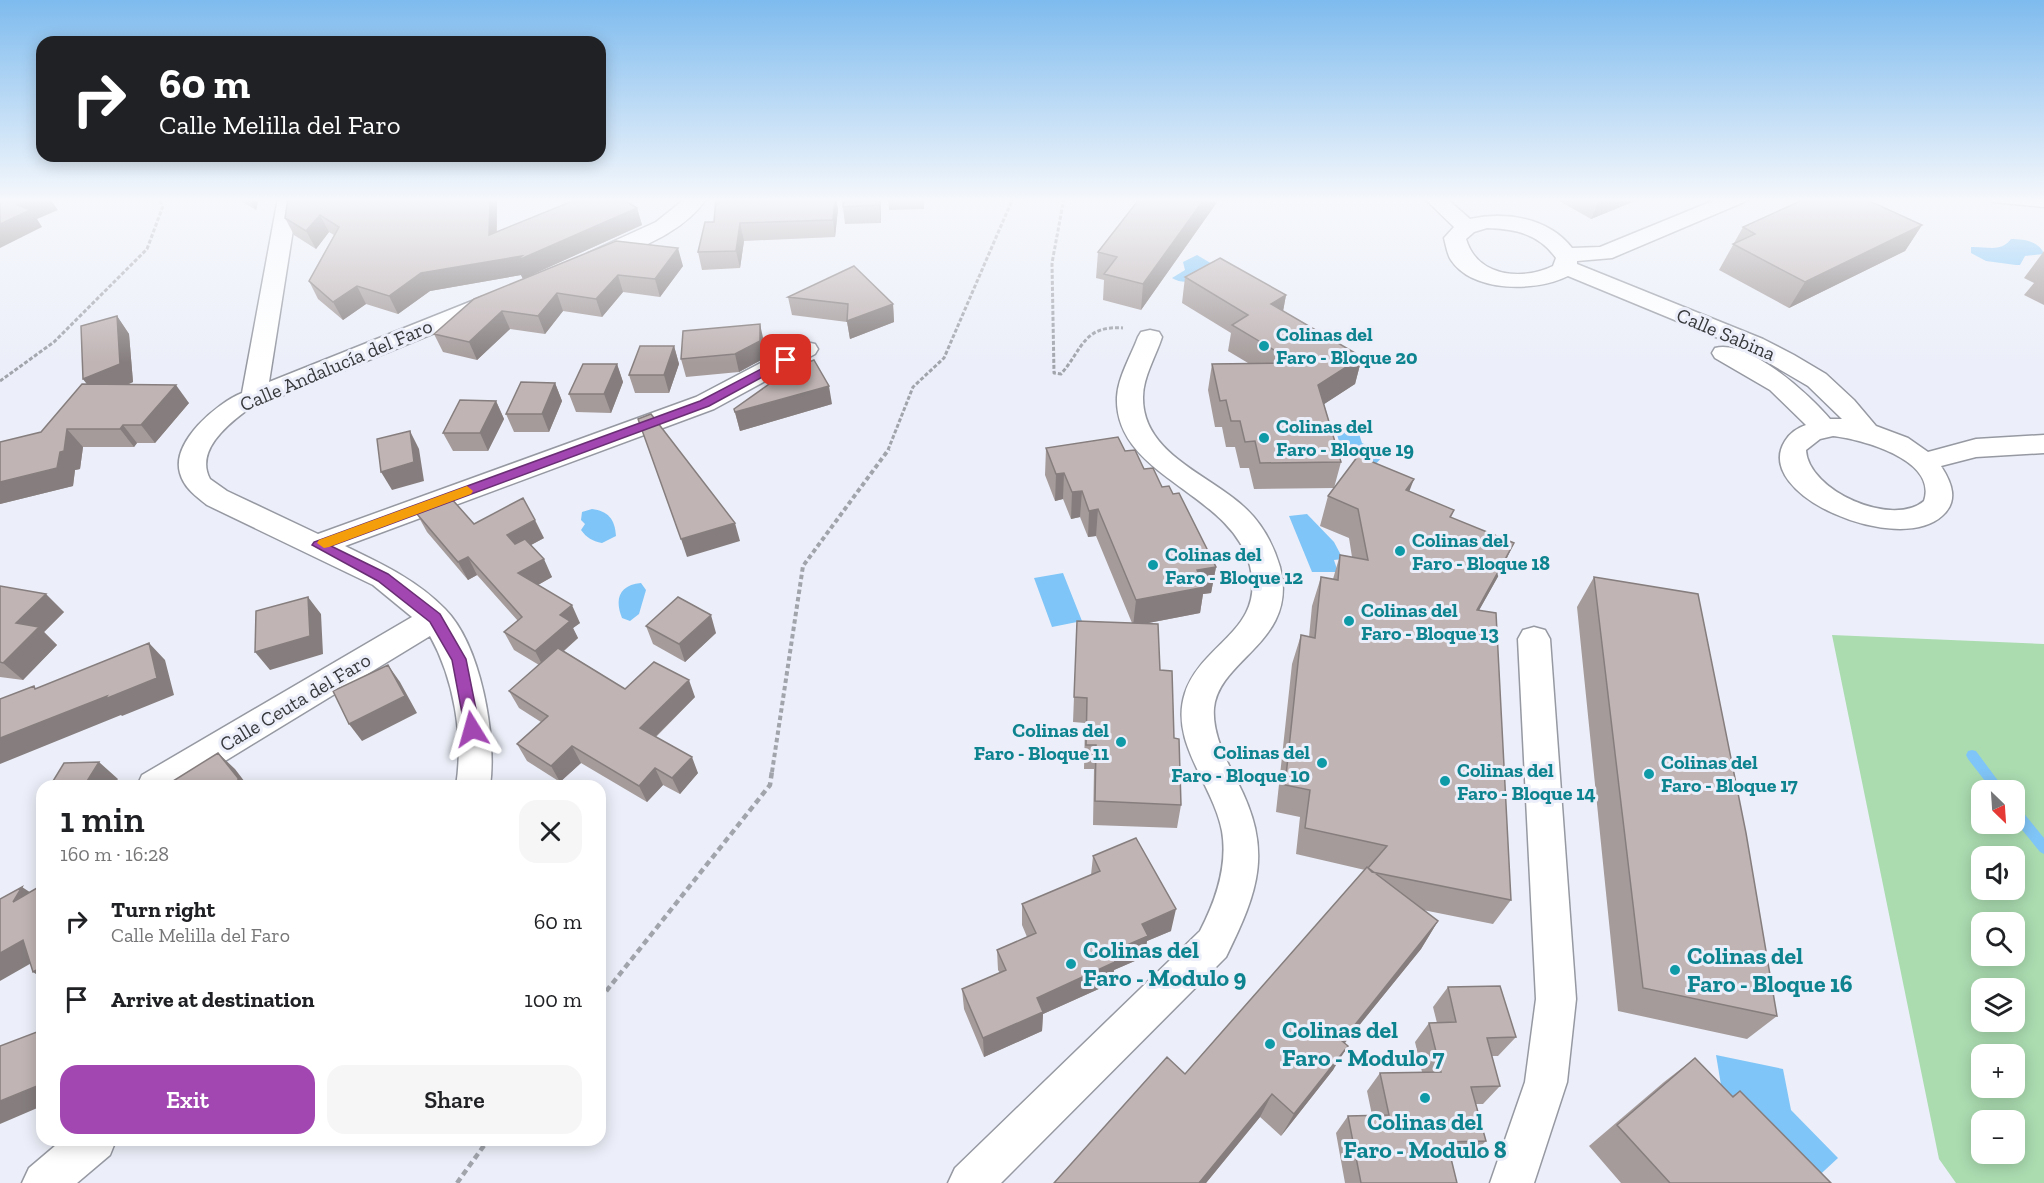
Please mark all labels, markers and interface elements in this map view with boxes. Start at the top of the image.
text: 60 m [159,58,250,109]
icon: right [60,60,138,138]
text: Calle Melilla del Faro [159,109,401,141]
street label: Calle Sabina [1673,302,1779,366]
street label: Calle Andalucía del Faro [236,314,436,416]
place label: Colinas del Faro - Bloque 20 [1276,322,1417,369]
pin [760,334,811,385]
marker: Colinas del Faro - Bloque 20 [1257,339,1271,353]
icon: arrive [769,343,802,376]
place label: Colinas del Faro - Bloque 19 [1276,414,1414,461]
marker: Colinas del Faro - Bloque 19 [1257,431,1271,445]
place label: Colinas del Faro - Bloque 18 [1412,528,1550,575]
place label: Colinas del Faro - Bloque 12 [1165,542,1303,589]
marker: Colinas del Faro - Bloque 18 [1393,544,1407,558]
marker: Colinas del Faro - Bloque 12 [1146,558,1160,572]
place label: Colinas del Faro - Bloque 13 [1361,598,1499,645]
marker: Colinas del Faro - Bloque 13 [1342,614,1356,628]
street label: Calle Ceuta del Faro [215,647,375,757]
position arrow [440,697,504,761]
place label: Colinas del Faro - Bloque 11 [974,718,1109,765]
marker: Colinas del Faro - Bloque 11 [1114,735,1128,749]
place label: Colinas del Faro - Bloque 10 [1171,740,1310,787]
place label: Colinas del Faro - Bloque 17 [1661,750,1798,797]
marker: Colinas del Faro - Bloque 10 [1315,756,1329,770]
place label: Colinas del Faro - Bloque 14 [1457,758,1596,805]
marker: Colinas del Faro - Bloque 17 [1642,767,1656,781]
marker: Colinas del Faro - Bloque 14 [1438,774,1452,788]
north arrow [1971,780,2025,834]
map controls [1971,780,2025,1164]
text: 1 min [60,798,145,841]
button: close [519,800,582,863]
text: 160 m · 16:28 [60,842,169,866]
button: sound [1971,846,2025,900]
text: Turn right [111,896,215,923]
icon: right [60,905,93,938]
text: 60 m [534,908,582,935]
button: search [1971,912,2025,966]
text: Calle Melilla del Faro [111,923,290,947]
place label: Colinas del Faro - Modulo 9 [1083,935,1247,992]
place label: Colinas del Faro - Bloque 16 [1687,941,1853,998]
marker: Colinas del Faro - Modulo 9 [1064,957,1078,971]
marker: Colinas del Faro - Bloque 16 [1668,963,1682,977]
button: layers [1971,978,2025,1032]
icon: arrive [60,983,93,1016]
text: Arrive at destination [111,986,314,1013]
text: 100 m [524,986,582,1013]
place label: Colinas del Faro - Modulo 7 [1282,1015,1445,1072]
marker: Colinas del Faro - Modulo 7 [1263,1037,1277,1051]
button: + [1971,1044,2025,1098]
button: Exit [60,1065,315,1134]
button: Share [327,1065,582,1134]
marker: Colinas del Faro - Modulo 8 [1418,1091,1432,1105]
place label: Colinas del Faro - Modulo 8 [1343,1107,1507,1164]
button: − [1971,1110,2025,1164]

